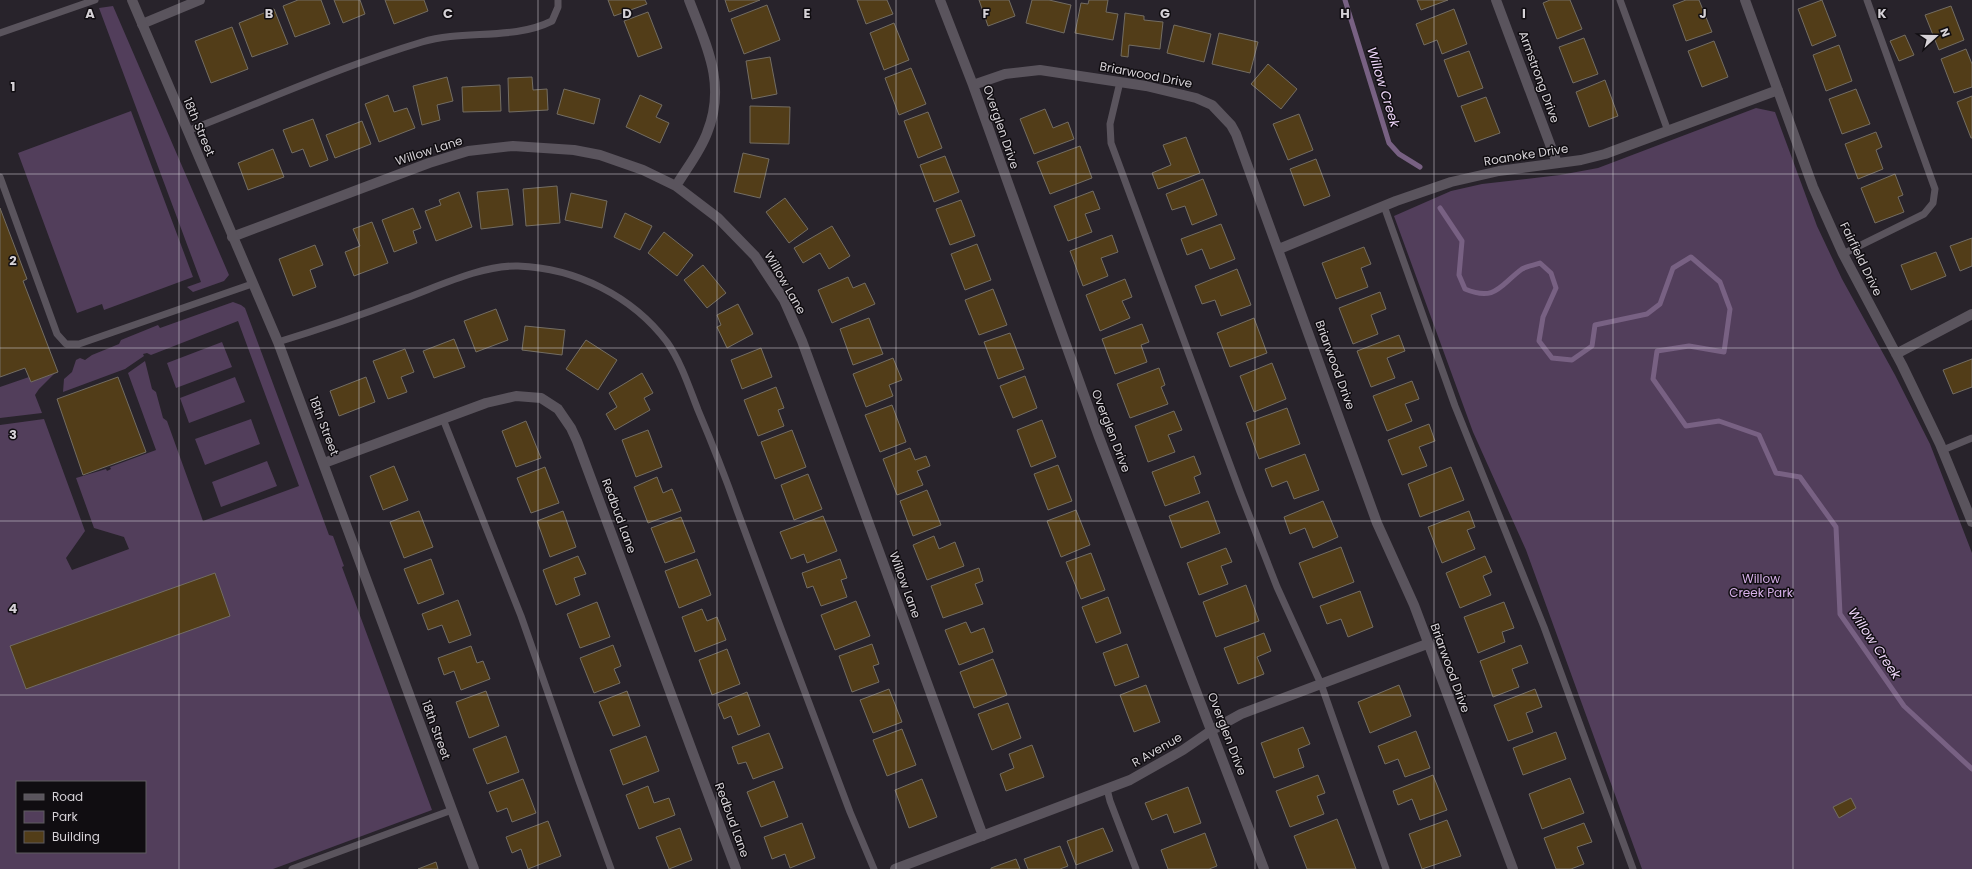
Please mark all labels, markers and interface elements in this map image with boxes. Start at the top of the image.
text: A [85,4,95,23]
text: B [265,4,274,23]
text: C [443,4,453,23]
text: D [622,4,632,23]
text: E [803,4,811,23]
text: F [982,4,990,23]
text: G [1160,4,1170,23]
text: H [1340,4,1350,23]
text: I [1522,4,1526,23]
text: J [1699,4,1707,23]
text: K [1877,4,1887,23]
north arrow [1916,16,1956,56]
text: N [1936,26,1954,39]
street label: Armstrong Drive [1515,28,1564,125]
water label: Willow Creek [1362,45,1405,131]
street label: Briarwood Drive [1098,57,1194,92]
text: 1 [11,77,15,96]
street label: Overglen Drive [979,83,1024,171]
street label: 18th Street [180,95,219,159]
street label: Willow Lane [393,132,465,169]
street label: Roanoke Drive [1482,139,1569,170]
street label: Fairfield Drive [1836,219,1887,299]
street label: Willow Lane [761,248,810,317]
text: 2 [9,251,17,270]
street label: Briarwood Drive [1311,318,1360,412]
street label: Overglen Drive [1088,387,1135,475]
street label: 18th Street [305,394,343,458]
text: 3 [9,425,17,444]
street label: Redbud Lane [598,476,641,556]
street label: Willow Lane [886,549,925,620]
park label: Willow Creek Park [1729,570,1794,601]
text: 4 [9,599,18,618]
water label: Willow Creek [1844,604,1906,684]
street label: Briarwood Drive [1426,621,1475,715]
street label: Overglen Drive [1204,690,1251,778]
street label: 18th Street [418,698,455,762]
street label: R Avenue [1128,728,1185,771]
street label: Redbud Lane [711,780,754,860]
legend [16,781,146,853]
text: Road [52,788,83,805]
text: Park [52,808,79,825]
text: Building [52,828,100,845]

